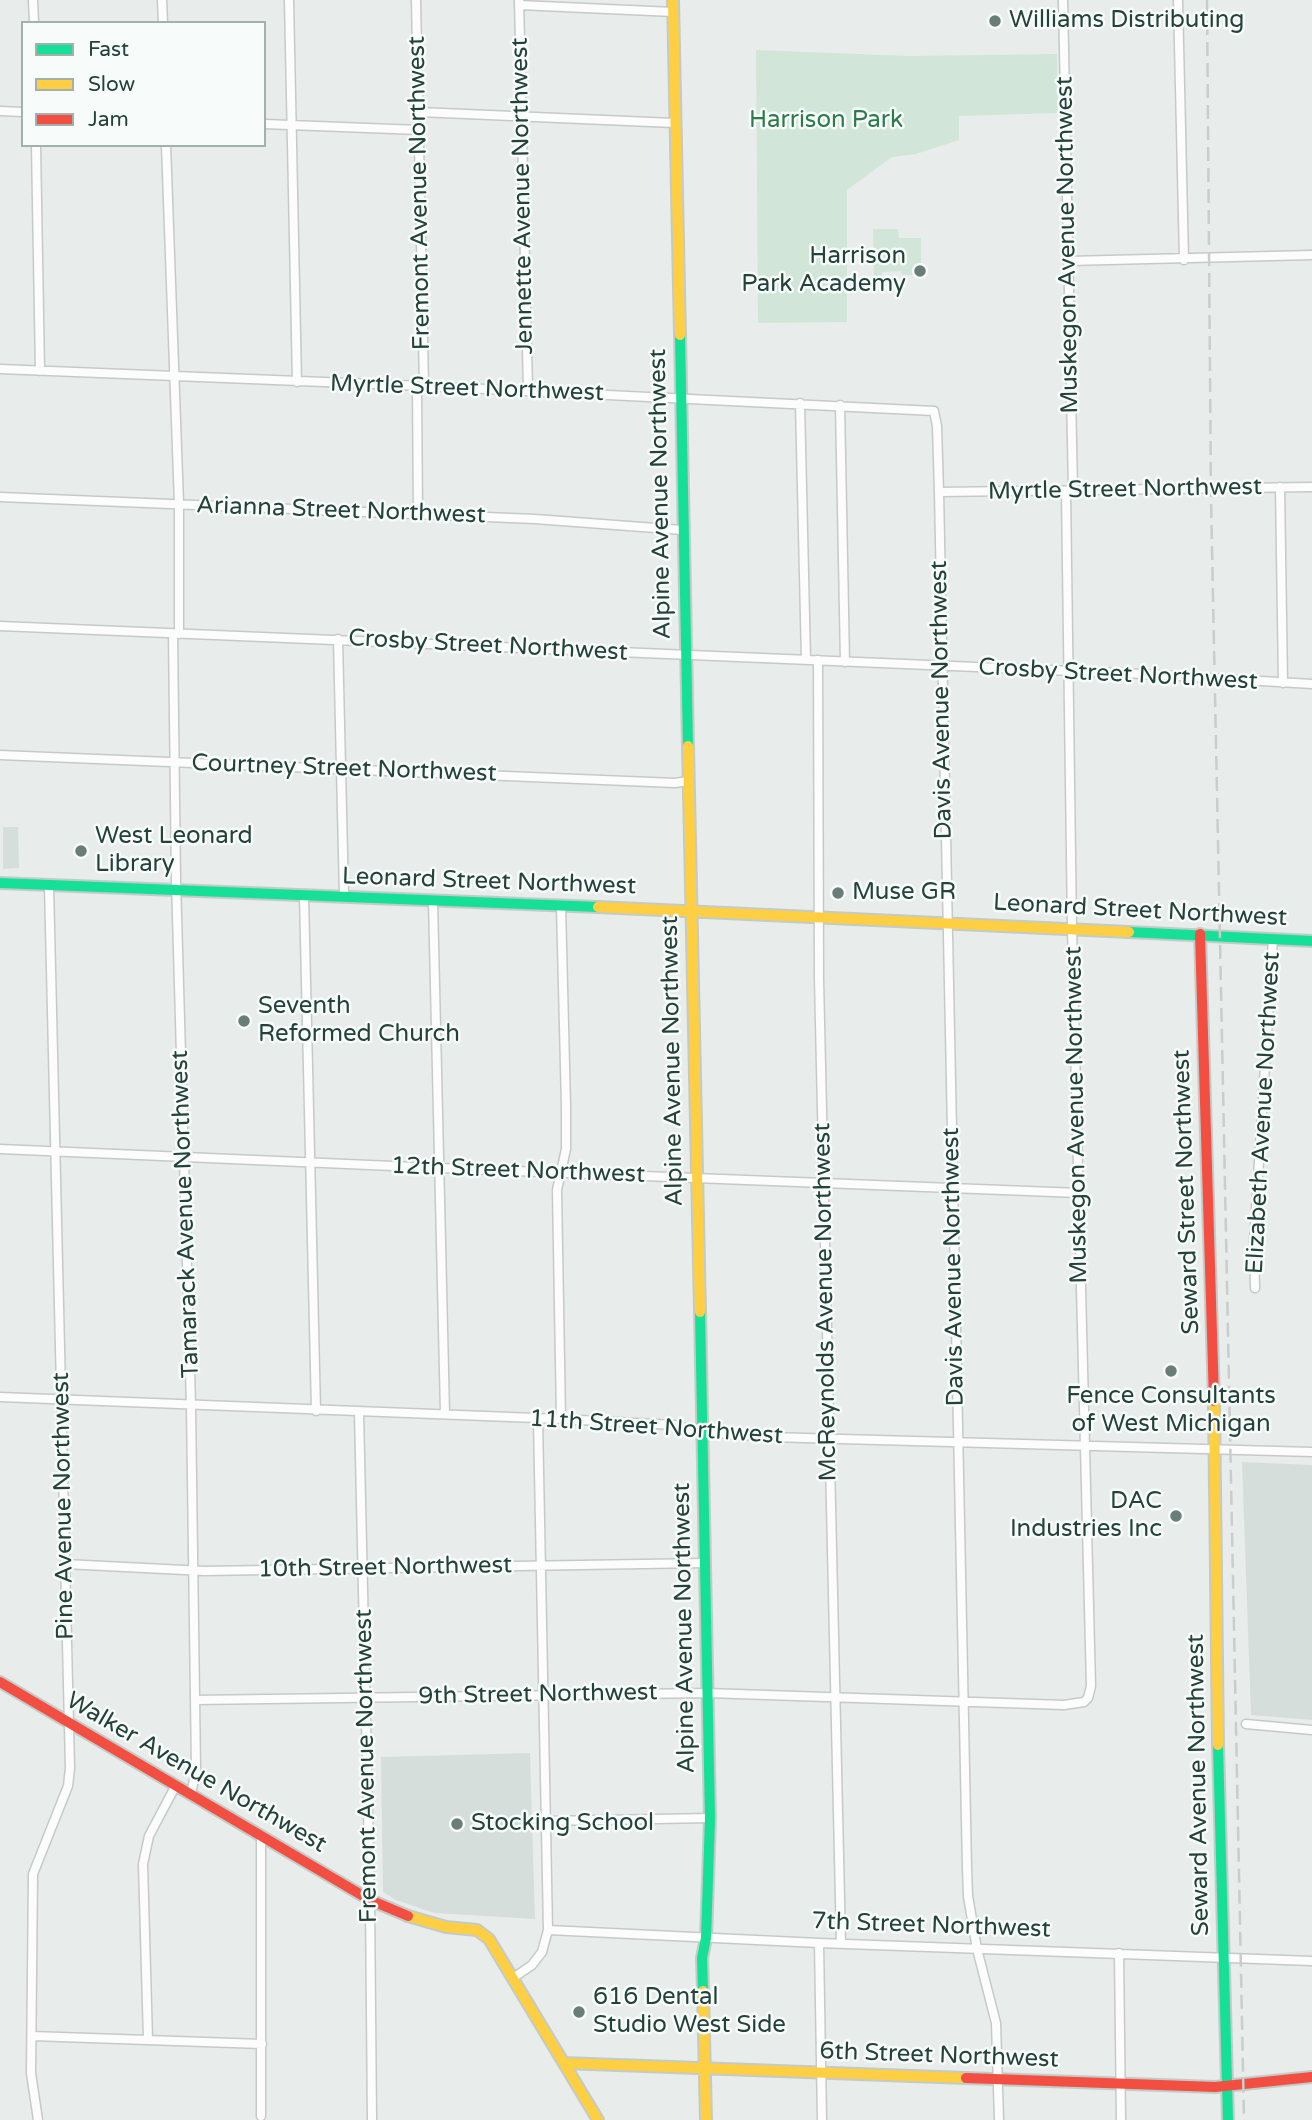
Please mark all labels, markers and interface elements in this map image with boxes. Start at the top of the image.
place label: Williams Distributing [1009,7,1244,35]
marker: Williams Distributing [987,13,1003,29]
legend [21,21,266,147]
street label: Fremont Avenue Northwest [403,36,437,350]
text: Fast [88,37,129,62]
street label: Jennette Avenue Northwest [506,37,540,355]
text: Slow [88,72,135,97]
street label: Muskegon Avenue Northwest [1051,76,1085,414]
text: Jam [88,107,129,132]
park label: Harrison Park [749,107,903,135]
place label: Harrison Park Academy [741,243,906,299]
marker: Harrison Park Academy [912,263,928,279]
street label: Alpine Avenue Northwest [644,348,678,640]
street label: Myrtle Street Northwest [330,370,604,408]
street label: Myrtle Street Northwest [988,473,1262,507]
street label: Arianna Street Northwest [196,492,486,530]
street label: Davis Avenue Northwest [925,560,959,840]
street label: Crosby Street Northwest [348,624,628,668]
street label: Crosby Street Northwest [978,653,1258,697]
street label: Courtney Street Northwest [191,749,497,789]
place label: West Leonard Library [95,823,253,879]
marker: West Leonard Library [73,843,89,859]
street label: Leonard Street Northwest [341,862,637,902]
place label: Muse GR [852,879,956,907]
marker: Muse GR [830,885,846,901]
street label: Leonard Street Northwest [992,889,1288,933]
street label: Alpine Avenue Northwest [656,915,690,1207]
street label: Muskegon Avenue Northwest [1060,946,1094,1284]
street label: Elizabeth Avenue Northwest [1241,951,1287,1275]
place label: Seventh Reformed Church [258,993,460,1049]
marker: Seventh Reformed Church [236,1013,252,1029]
street label: Seward Street Northwest [1168,1049,1206,1335]
street label: Tamarack Avenue Northwest [166,1050,206,1378]
street label: McReynolds Avenue Northwest [808,1122,844,1482]
street label: Davis Avenue Northwest [937,1127,971,1407]
street label: 12th Street Northwest [390,1152,646,1190]
marker: Fence Consultants of West Michigan [1163,1363,1179,1379]
street label: Pine Avenue Northwest [47,1372,81,1640]
place label: Fence Consultants of West Michigan [1066,1383,1276,1439]
street label: 11th Street Northwest [528,1405,784,1451]
street label: Alpine Avenue Northwest [668,1482,702,1774]
place label: DAC Industries Inc [1010,1488,1162,1544]
marker: DAC Industries Inc [1168,1508,1184,1524]
street label: 10th Street Northwest [258,1551,512,1585]
street label: Fremont Avenue Northwest [350,1609,384,1923]
street label: Seward Avenue Northwest [1182,1634,1216,1936]
street label: 9th Street Northwest [418,1679,658,1711]
street label: Walker Avenue Northwest [61,1687,331,1859]
place label: Stocking School [471,1810,654,1838]
marker: Stocking School [449,1816,465,1832]
street label: 7th Street Northwest [811,1907,1051,1945]
place label: 616 Dental Studio West Side [593,1984,786,2040]
marker: 616 Dental Studio West Side [571,2004,587,2020]
street label: 6th Street Northwest [819,2037,1059,2075]

